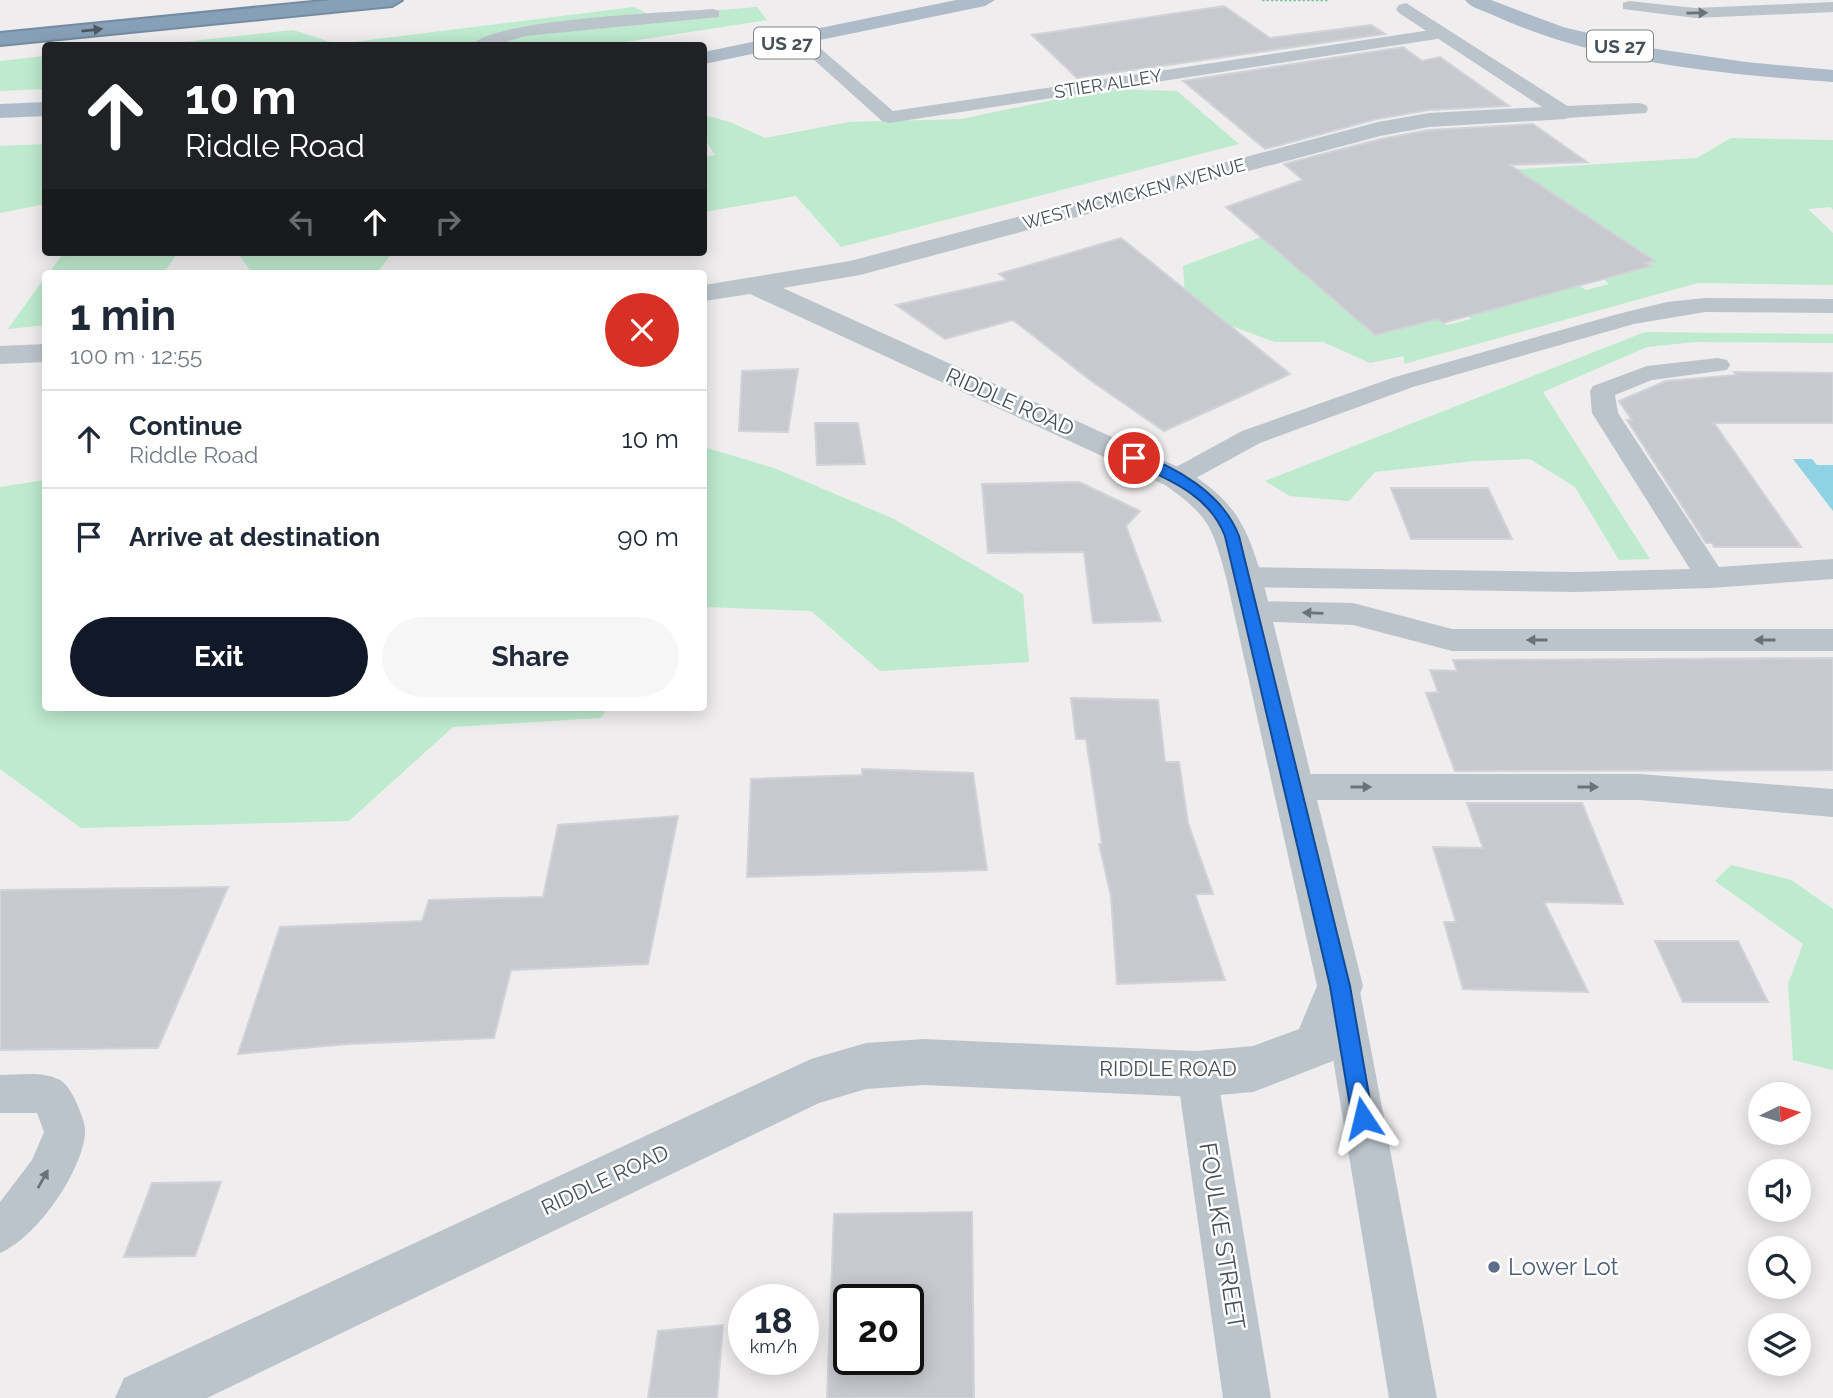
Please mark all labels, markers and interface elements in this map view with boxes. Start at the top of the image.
one-way arrow [1686,7,1708,19]
one-way arrow [81,24,103,35]
road number: US 27 [754,28,820,58]
road number: US 27 [1587,30,1653,61]
street label: STIER ALLEY [1052,65,1164,102]
text: 10 m [185,68,297,125]
icon: ahead [70,70,161,161]
text: Riddle Road [185,127,365,164]
street label: WEST MCMICKEN AVENUE [1020,154,1248,233]
icon: left [283,203,321,241]
icon: ahead [356,203,394,241]
icon: right [429,203,467,241]
text: 1 min [70,291,176,340]
button: close [605,293,679,367]
text: 100 m · 12:55 [70,342,202,369]
street label: RIDDLE ROAD [942,362,1078,441]
text: Continue [129,411,242,441]
icon: ahead [70,420,108,458]
text: 10 m [621,424,679,454]
pin [1104,428,1164,488]
icon: arrive [1115,439,1153,477]
text: Riddle Road [129,441,258,468]
icon: arrive [70,518,108,556]
text: Arrive at destination [129,522,380,552]
text: 90 m [617,522,679,552]
one-way arrow [1302,608,1324,619]
button: Exit [70,617,368,697]
button: Share [382,617,679,697]
one-way arrow [1526,634,1548,646]
one-way arrow [1754,634,1776,646]
one-way arrow [1350,781,1372,793]
one-way arrow [1578,781,1600,793]
street label: RIDDLE ROAD [1099,1056,1237,1081]
position arrow [1326,1081,1400,1155]
north arrow [1748,1082,1811,1144]
map controls [1748,1082,1811,1376]
street label: RIDDLE ROAD [537,1139,672,1220]
street label: FOULKE STREET [1193,1140,1252,1332]
button: sound [1748,1159,1811,1222]
one-way arrow [37,1170,49,1189]
button: search [1748,1236,1811,1299]
place label: Lower Lot [1508,1252,1619,1281]
marker: Lower Lot [1486,1259,1502,1275]
speed limit sign: 20 [833,1284,924,1375]
text: 18 [754,1300,793,1341]
button: layers [1748,1313,1811,1376]
text: km/h [750,1336,797,1357]

